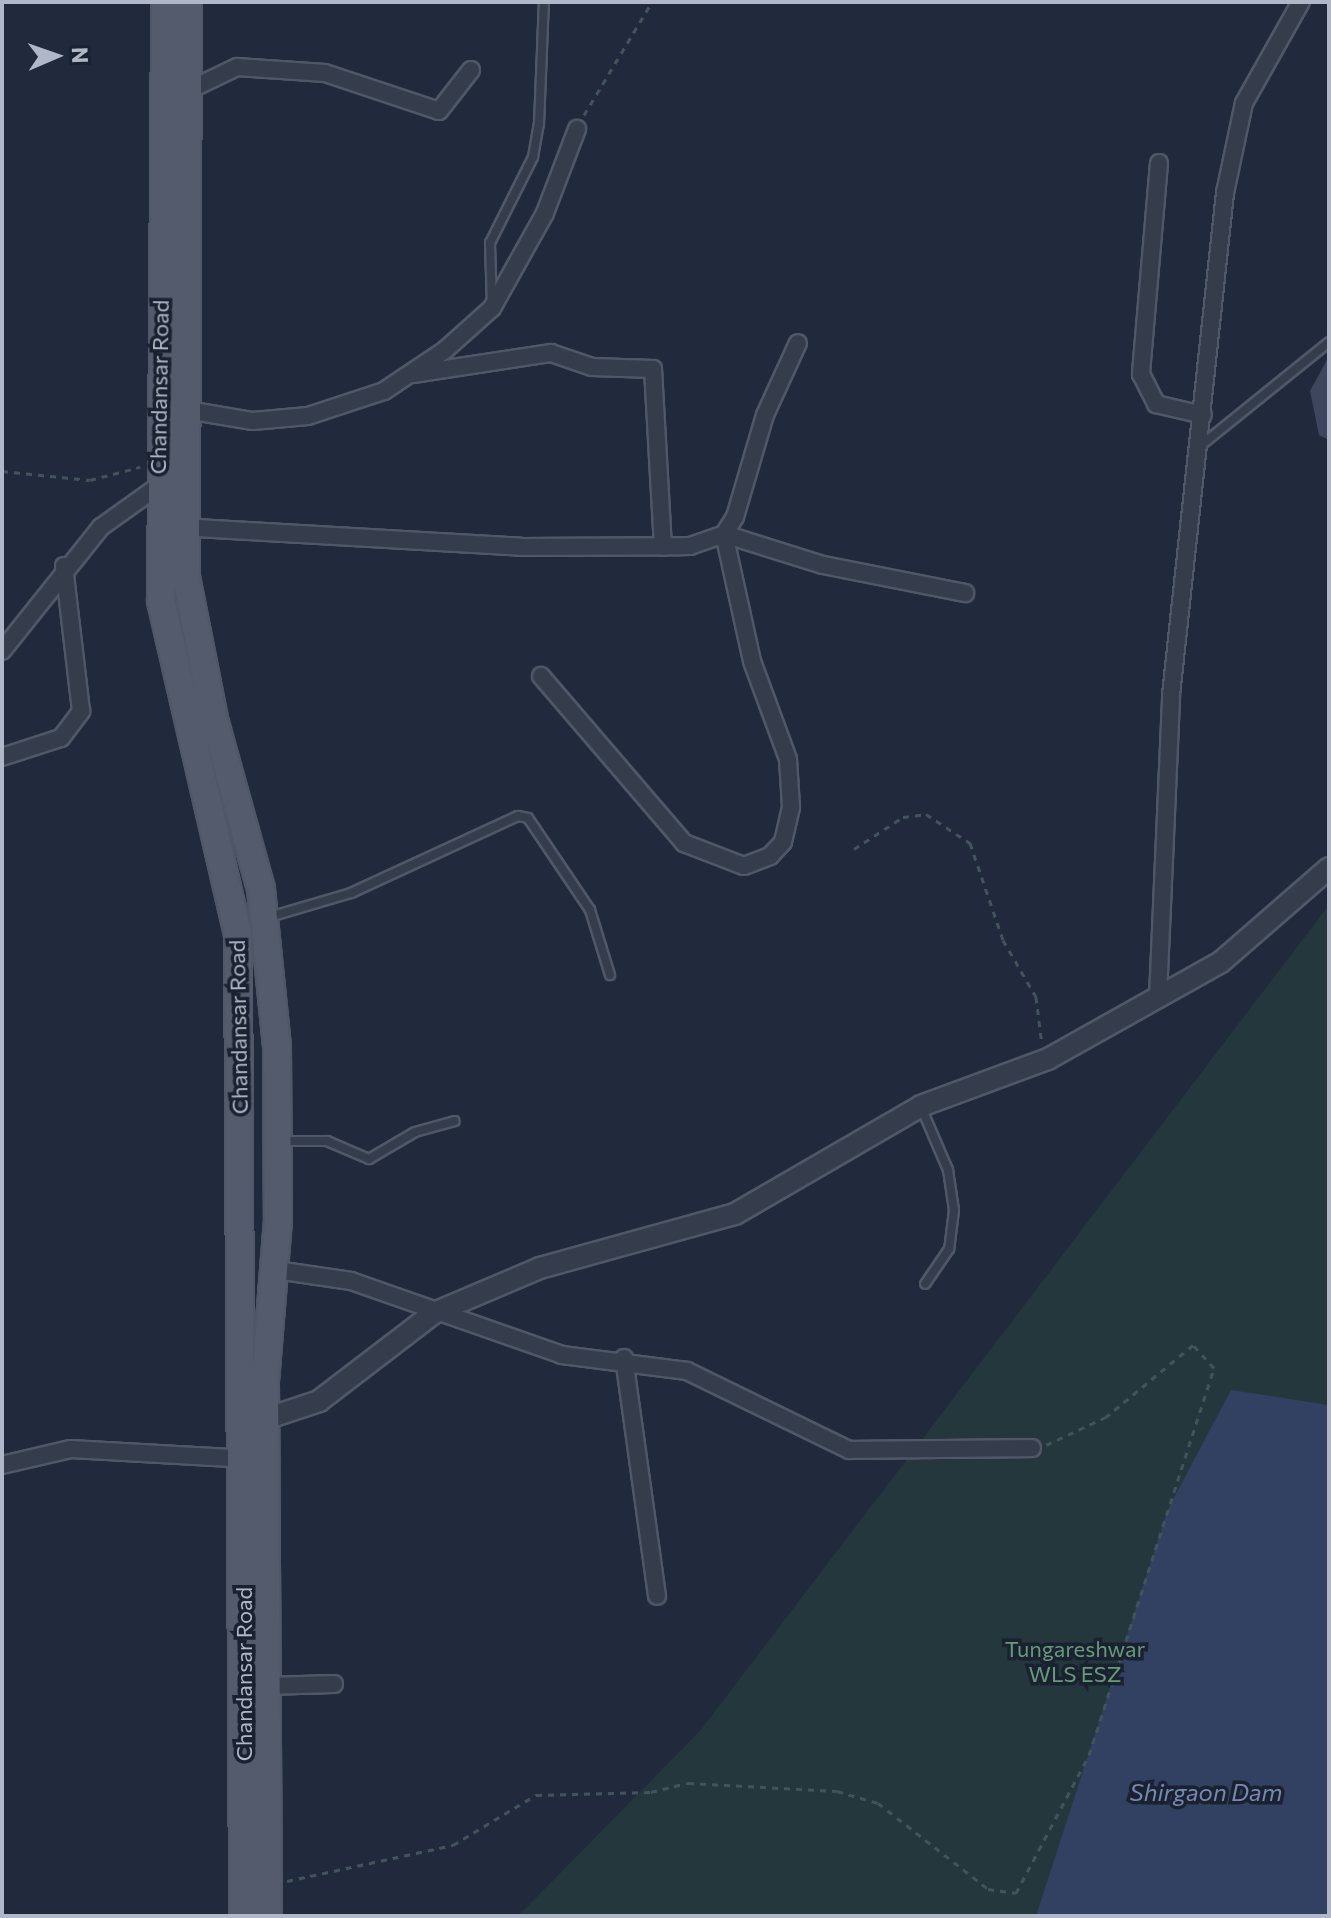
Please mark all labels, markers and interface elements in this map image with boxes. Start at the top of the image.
north arrow [16,16,96,96]
text: N [67,46,94,64]
street label: Chandansar Road [144,300,174,474]
street label: Chandansar Road [223,940,253,1114]
street label: Chandansar Road [231,1587,257,1761]
park label: Tungareshwar WLS ESZ [1005,1635,1145,1686]
water label: Shirgaon Dam [1130,1778,1282,1806]

